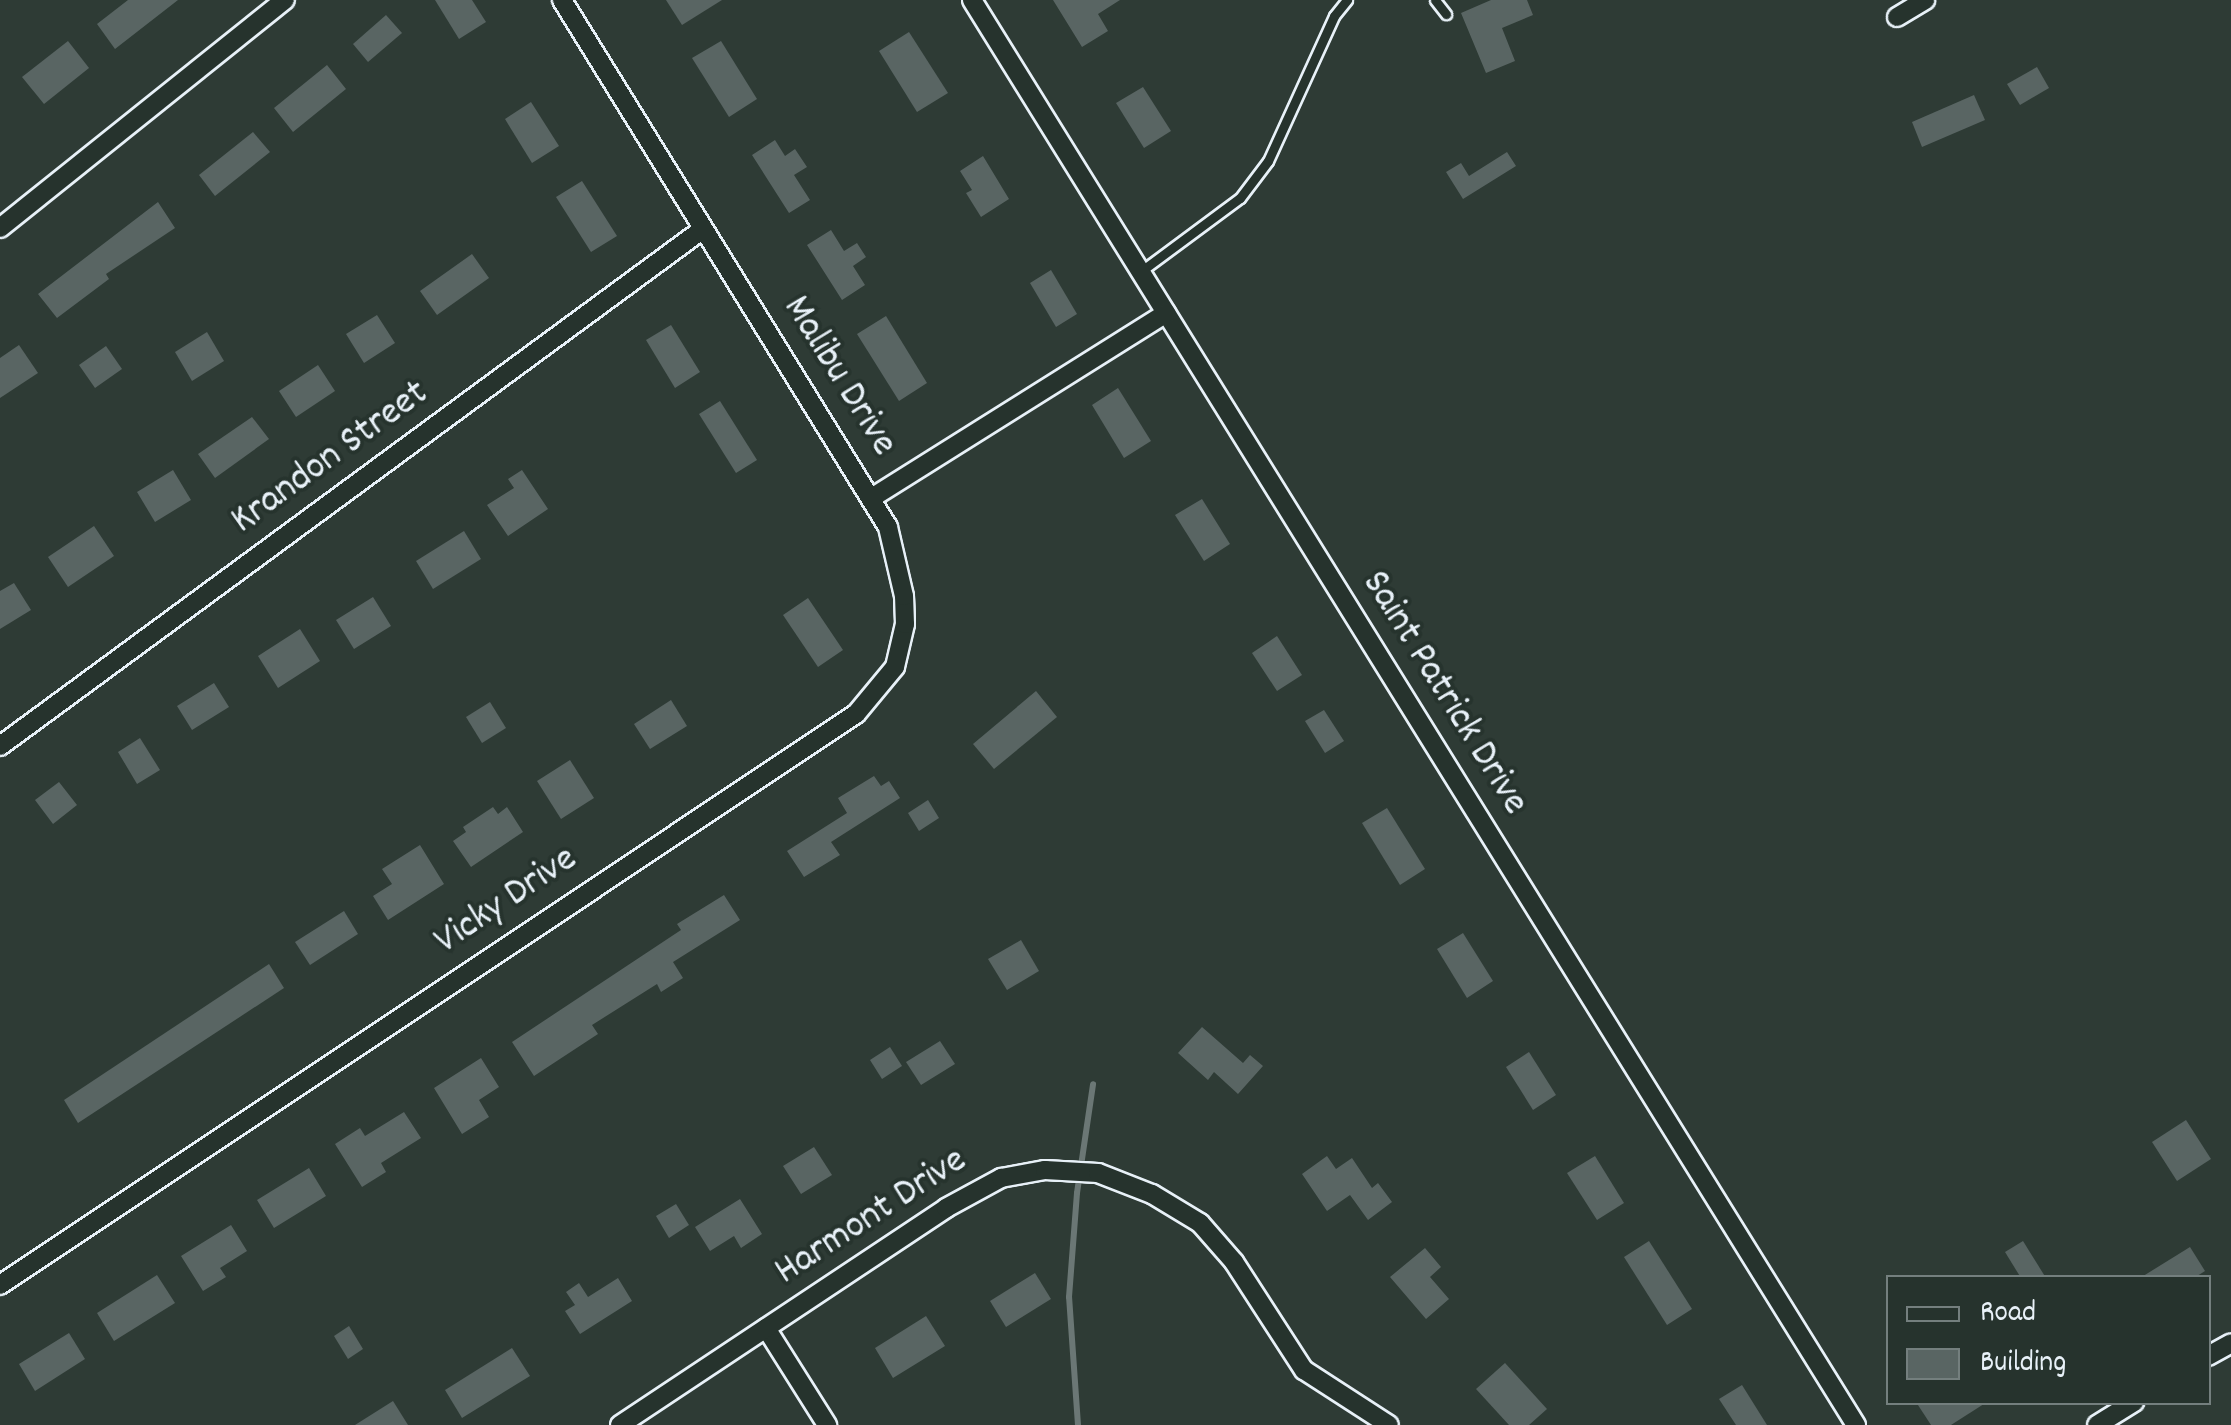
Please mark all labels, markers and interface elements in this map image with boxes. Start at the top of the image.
street label: Malibu Drive [770,288,906,466]
street label: Krandon Street [223,371,439,547]
street label: Saint Patrick Drive [1349,563,1537,825]
street label: Vicky Drive [427,837,587,967]
street label: Harmont Drive [767,1138,977,1298]
legend [1886,1275,2211,1405]
text: Road [1980,1293,2036,1336]
text: Building [1980,1343,2066,1386]

